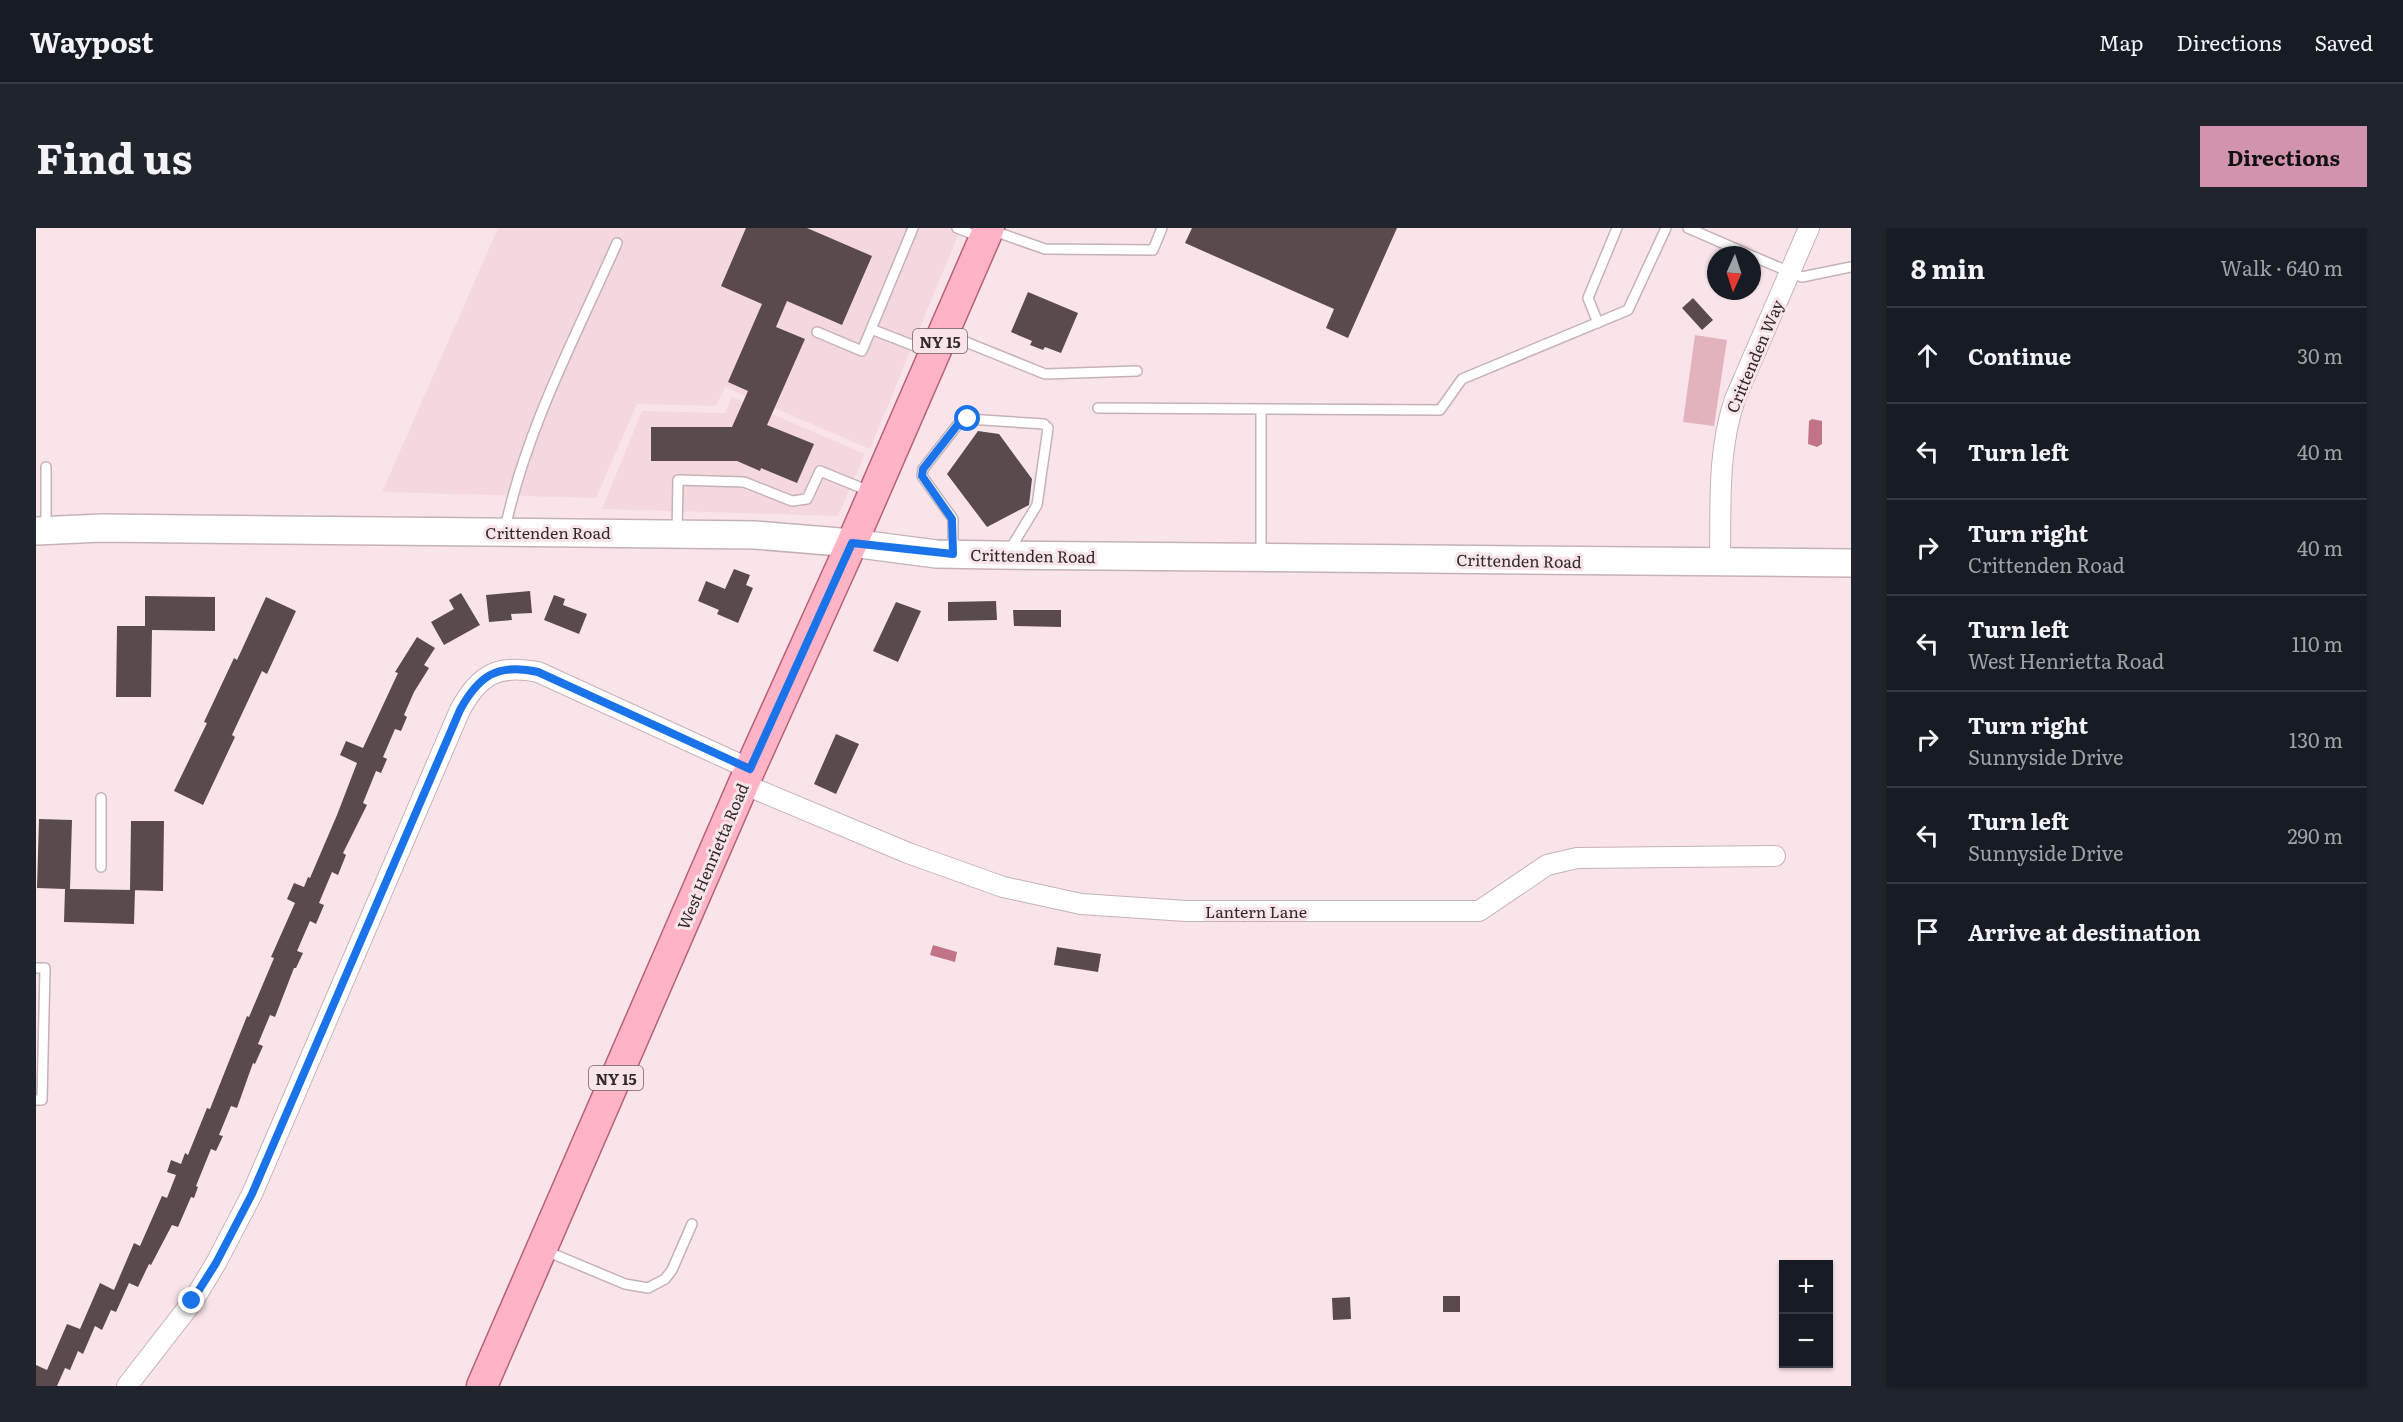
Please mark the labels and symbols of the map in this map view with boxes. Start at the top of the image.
north arrow [1707,246,1761,300]
street label: Crittenden Way [1719,295,1789,416]
road number: NY 15 [913,329,967,353]
route start [954,405,980,431]
street label: Crittenden Road [485,520,611,544]
street label: Crittenden Road [970,542,1096,568]
street label: Crittenden Road [1456,547,1582,573]
street label: West Henrietta Road [670,779,754,933]
street label: Lantern Lane [1205,899,1307,923]
road number: NY 15 [589,1066,643,1090]
route end [178,1287,204,1313]

